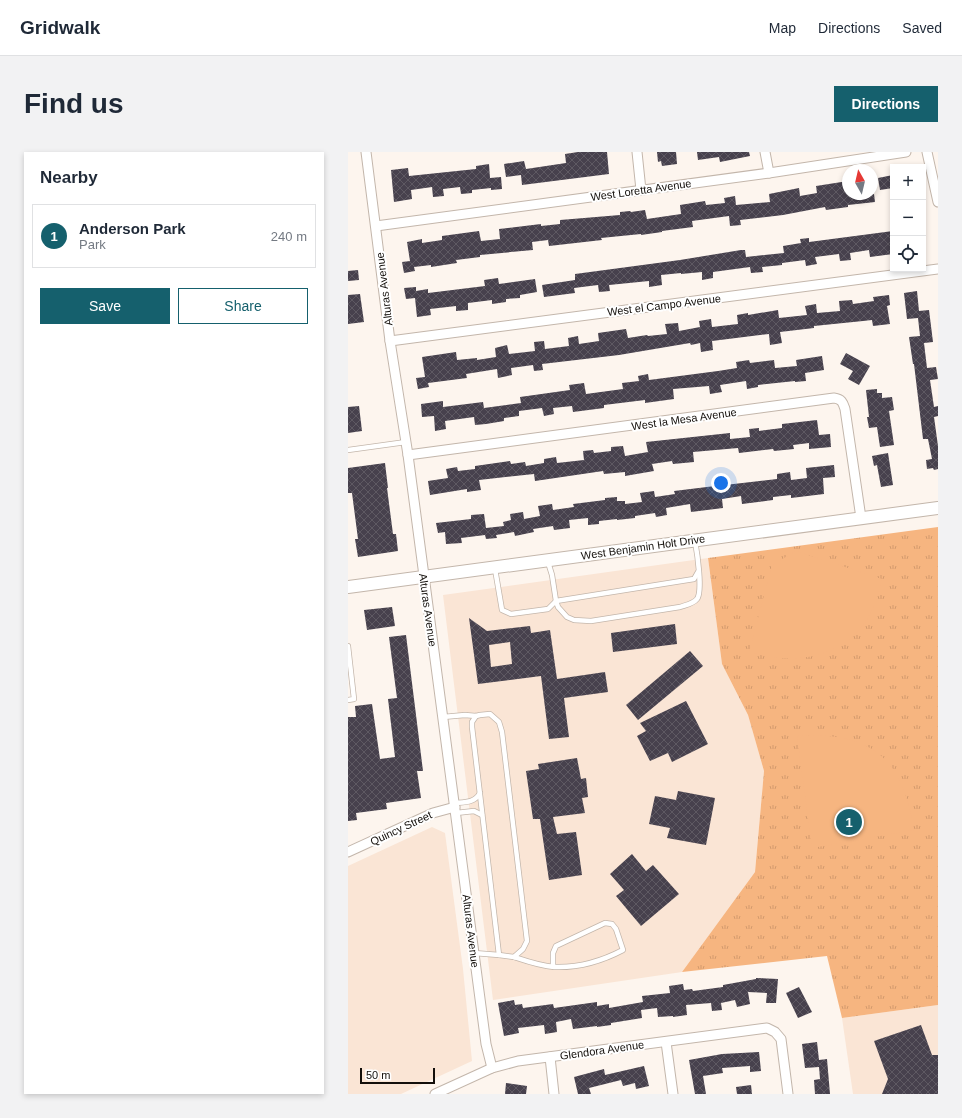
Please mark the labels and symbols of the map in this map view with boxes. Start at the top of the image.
north arrow [842,164,878,200]
street label: West Loretta Avenue [590,177,692,203]
street label: Alturas Avenue [374,252,394,326]
street label: West el Campo Avenue [606,292,722,318]
street label: West la Mesa Avenue [631,406,737,432]
your location [711,473,731,493]
street label: West Benjamin Holt Drive [580,532,706,562]
street label: Alturas Avenue [417,573,439,647]
pin: 1 [836,807,862,837]
street label: Quincy Street [368,808,434,848]
street label: Alturas Avenue [461,894,481,968]
street label: Glendora Avenue [559,1038,645,1062]
scale bar [360,1066,435,1085]

